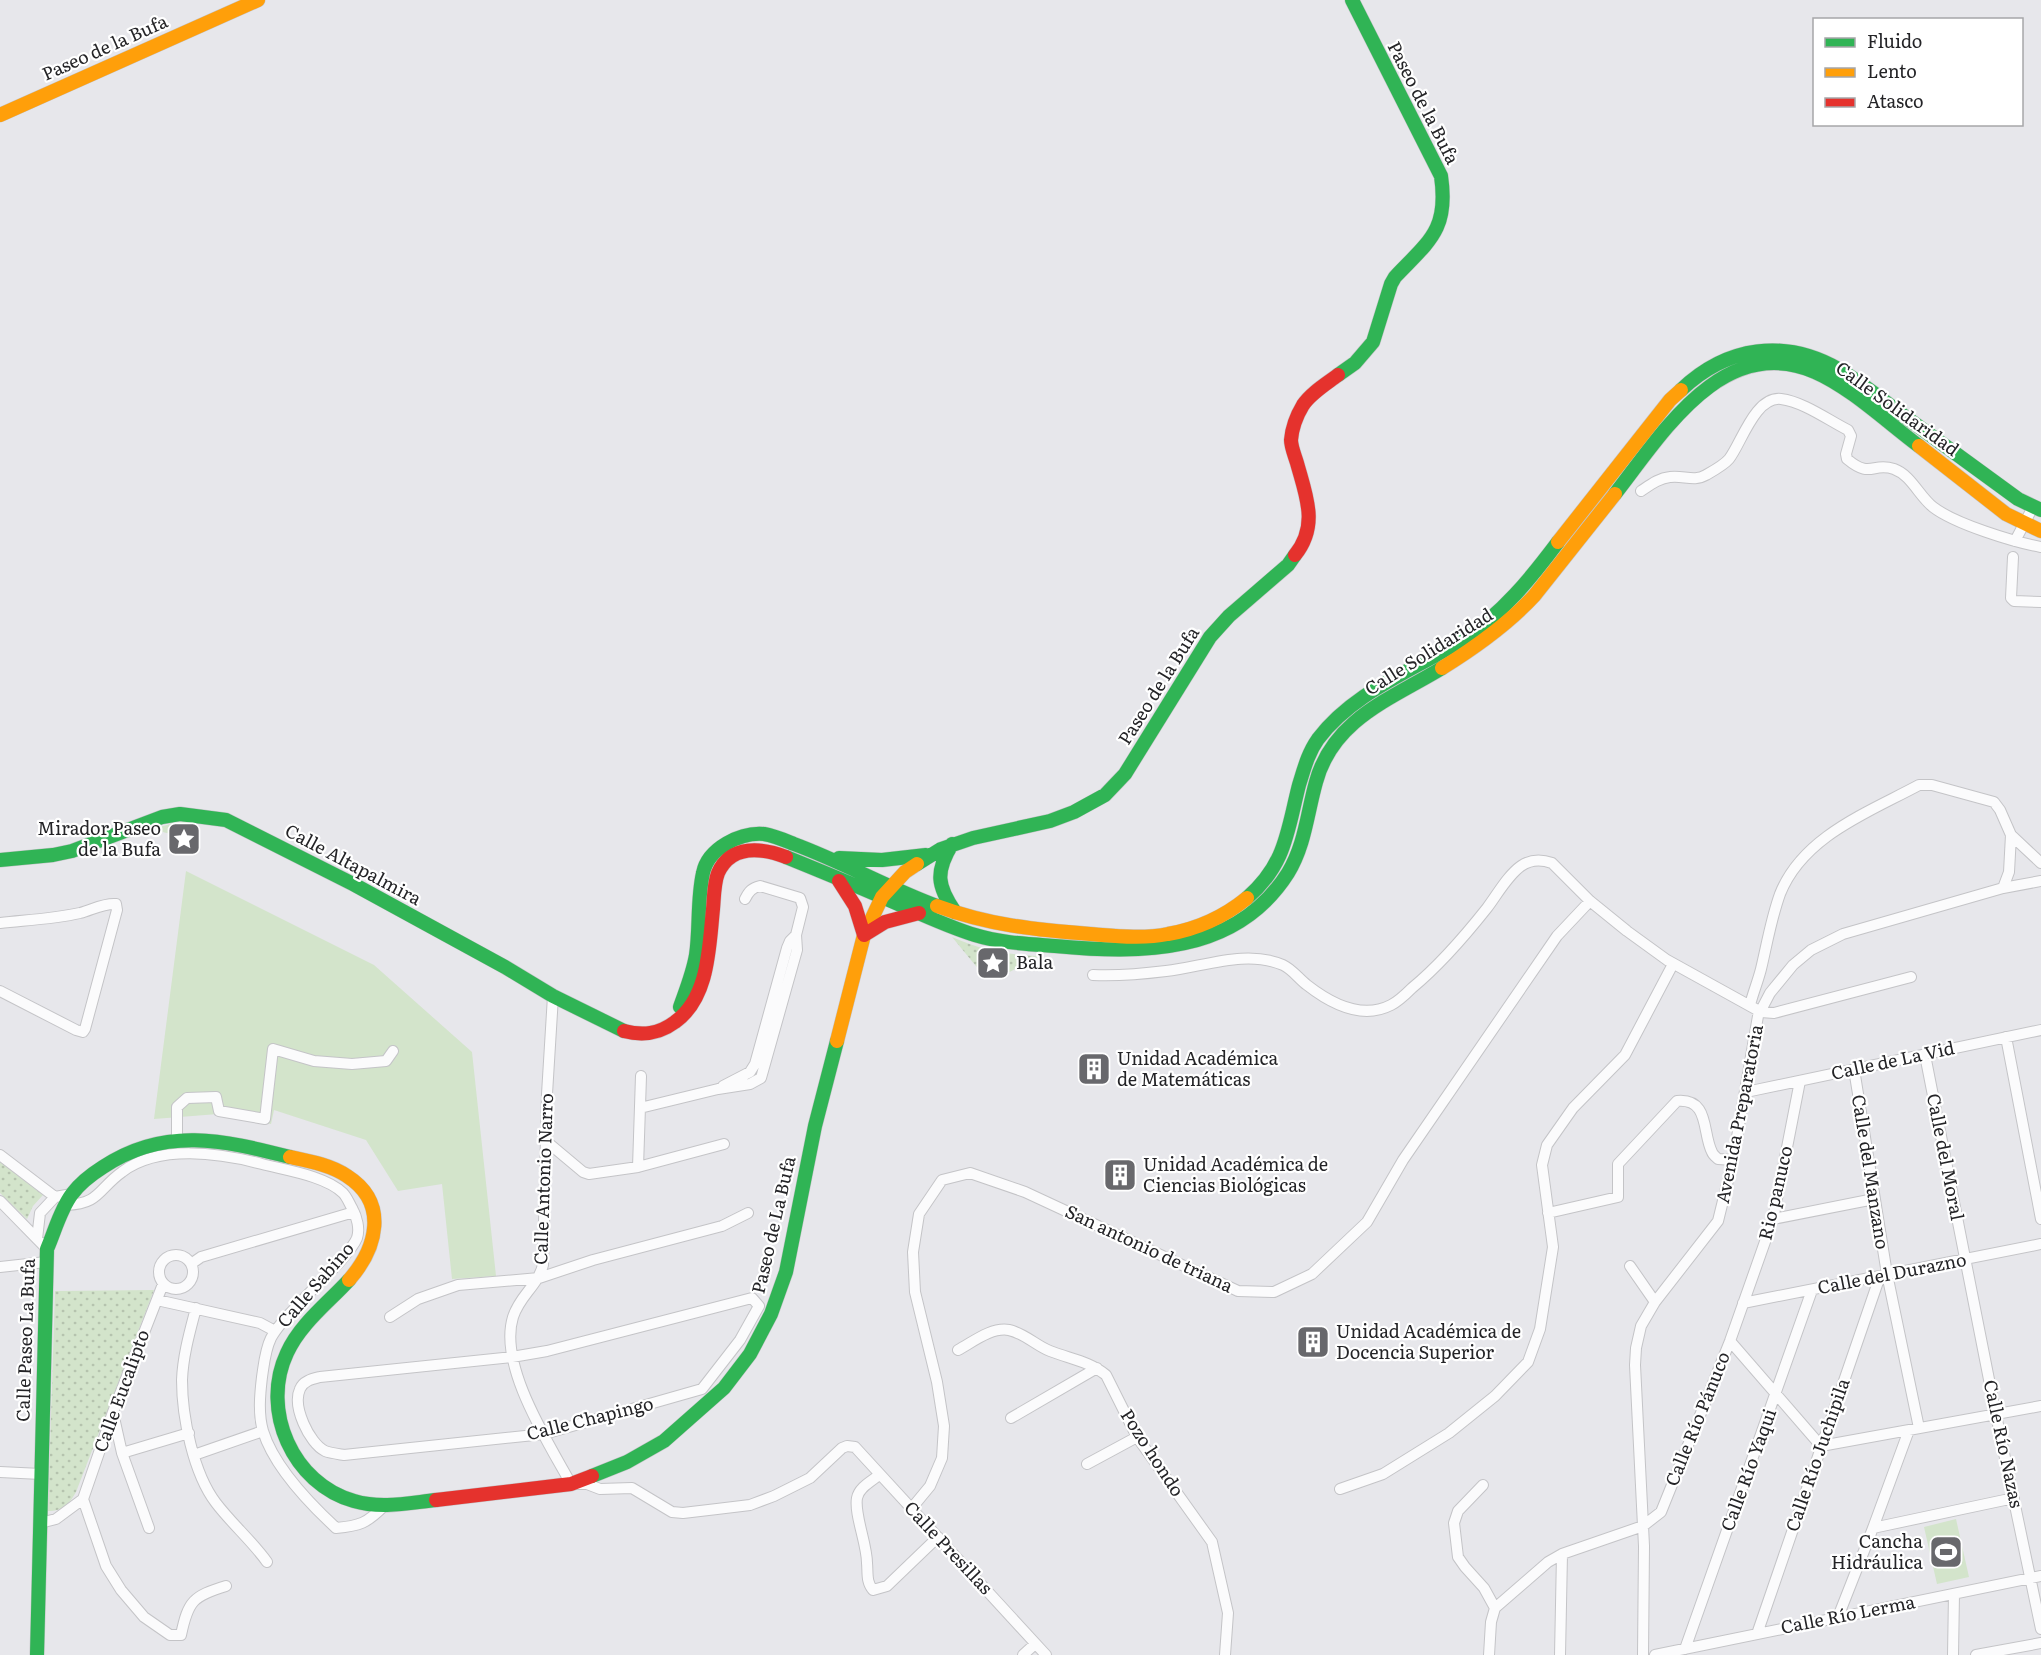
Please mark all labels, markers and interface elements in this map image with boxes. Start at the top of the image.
street label: Paseo de la Bufa [37,7,172,86]
legend [1813,18,2023,126]
text: Fluido [1867,27,1922,54]
street label: Paseo de la Bufa [1382,36,1467,169]
text: Lento [1867,57,1917,84]
text: Atasco [1867,87,1924,114]
street label: Calle Solidaridad [1831,354,1965,462]
street label: Calle Solidaridad [1359,600,1498,701]
street label: Paseo de la Bufa [1111,621,1205,750]
place label: Mirador Paseo de la Bufa [37,814,161,862]
street label: Calle Altapalmira [281,816,427,911]
place icon: Mirador Paseo de la Bufa [166,821,202,857]
place icon: Bala [975,945,1011,981]
place label: Bala [1016,948,1054,975]
street label: Avenida Preparatoria [1708,1022,1769,1205]
street label: Calle de La Vid [1828,1033,1957,1086]
place label: Unidad Académica de Matemáticas [1117,1044,1279,1092]
building icon: Unidad Académica de Matemáticas [1076,1051,1112,1087]
street label: Calle del Moral [1921,1091,1972,1222]
street label: Calle del Manzano [1846,1092,1897,1251]
street label: Calle Antonio Narro [526,1093,559,1265]
street label: Rio panuco [1751,1143,1799,1243]
place label: Unidad Académica de Ciencias Biológicas [1143,1150,1328,1198]
street label: Paseo de La Bufa [744,1153,802,1296]
building icon: Unidad Académica de Ciencias Biológicas [1102,1157,1138,1193]
street label: San antonio de triana [1061,1197,1238,1299]
street label: Calle Sabino [270,1235,360,1333]
street label: Calle del Durazno [1815,1245,1968,1300]
street label: Calle Paseo La Bufa [8,1258,41,1422]
place label: Unidad Académica de Docencia Superior [1336,1317,1521,1365]
building icon: Unidad Académica de Docencia Superior [1295,1324,1331,1360]
street label: Calle Eucalipto [86,1325,155,1456]
street label: Calle Río Pánuco [1657,1347,1736,1490]
street label: Calle Río Juchipila [1778,1374,1856,1535]
street label: Calle Río Nazas [1978,1377,2031,1510]
street label: Calle Chapingo [523,1389,656,1446]
street label: Pozo hondo [1115,1403,1192,1501]
street label: Calle Río Yaqui [1713,1404,1782,1535]
street label: Calle Presillas [899,1494,1000,1600]
place label: Cancha Hidráulica [1831,1527,1923,1575]
sports icon: Cancha Hidráulica [1928,1534,1964,1570]
street label: Calle Río Lerma [1778,1587,1918,1640]

